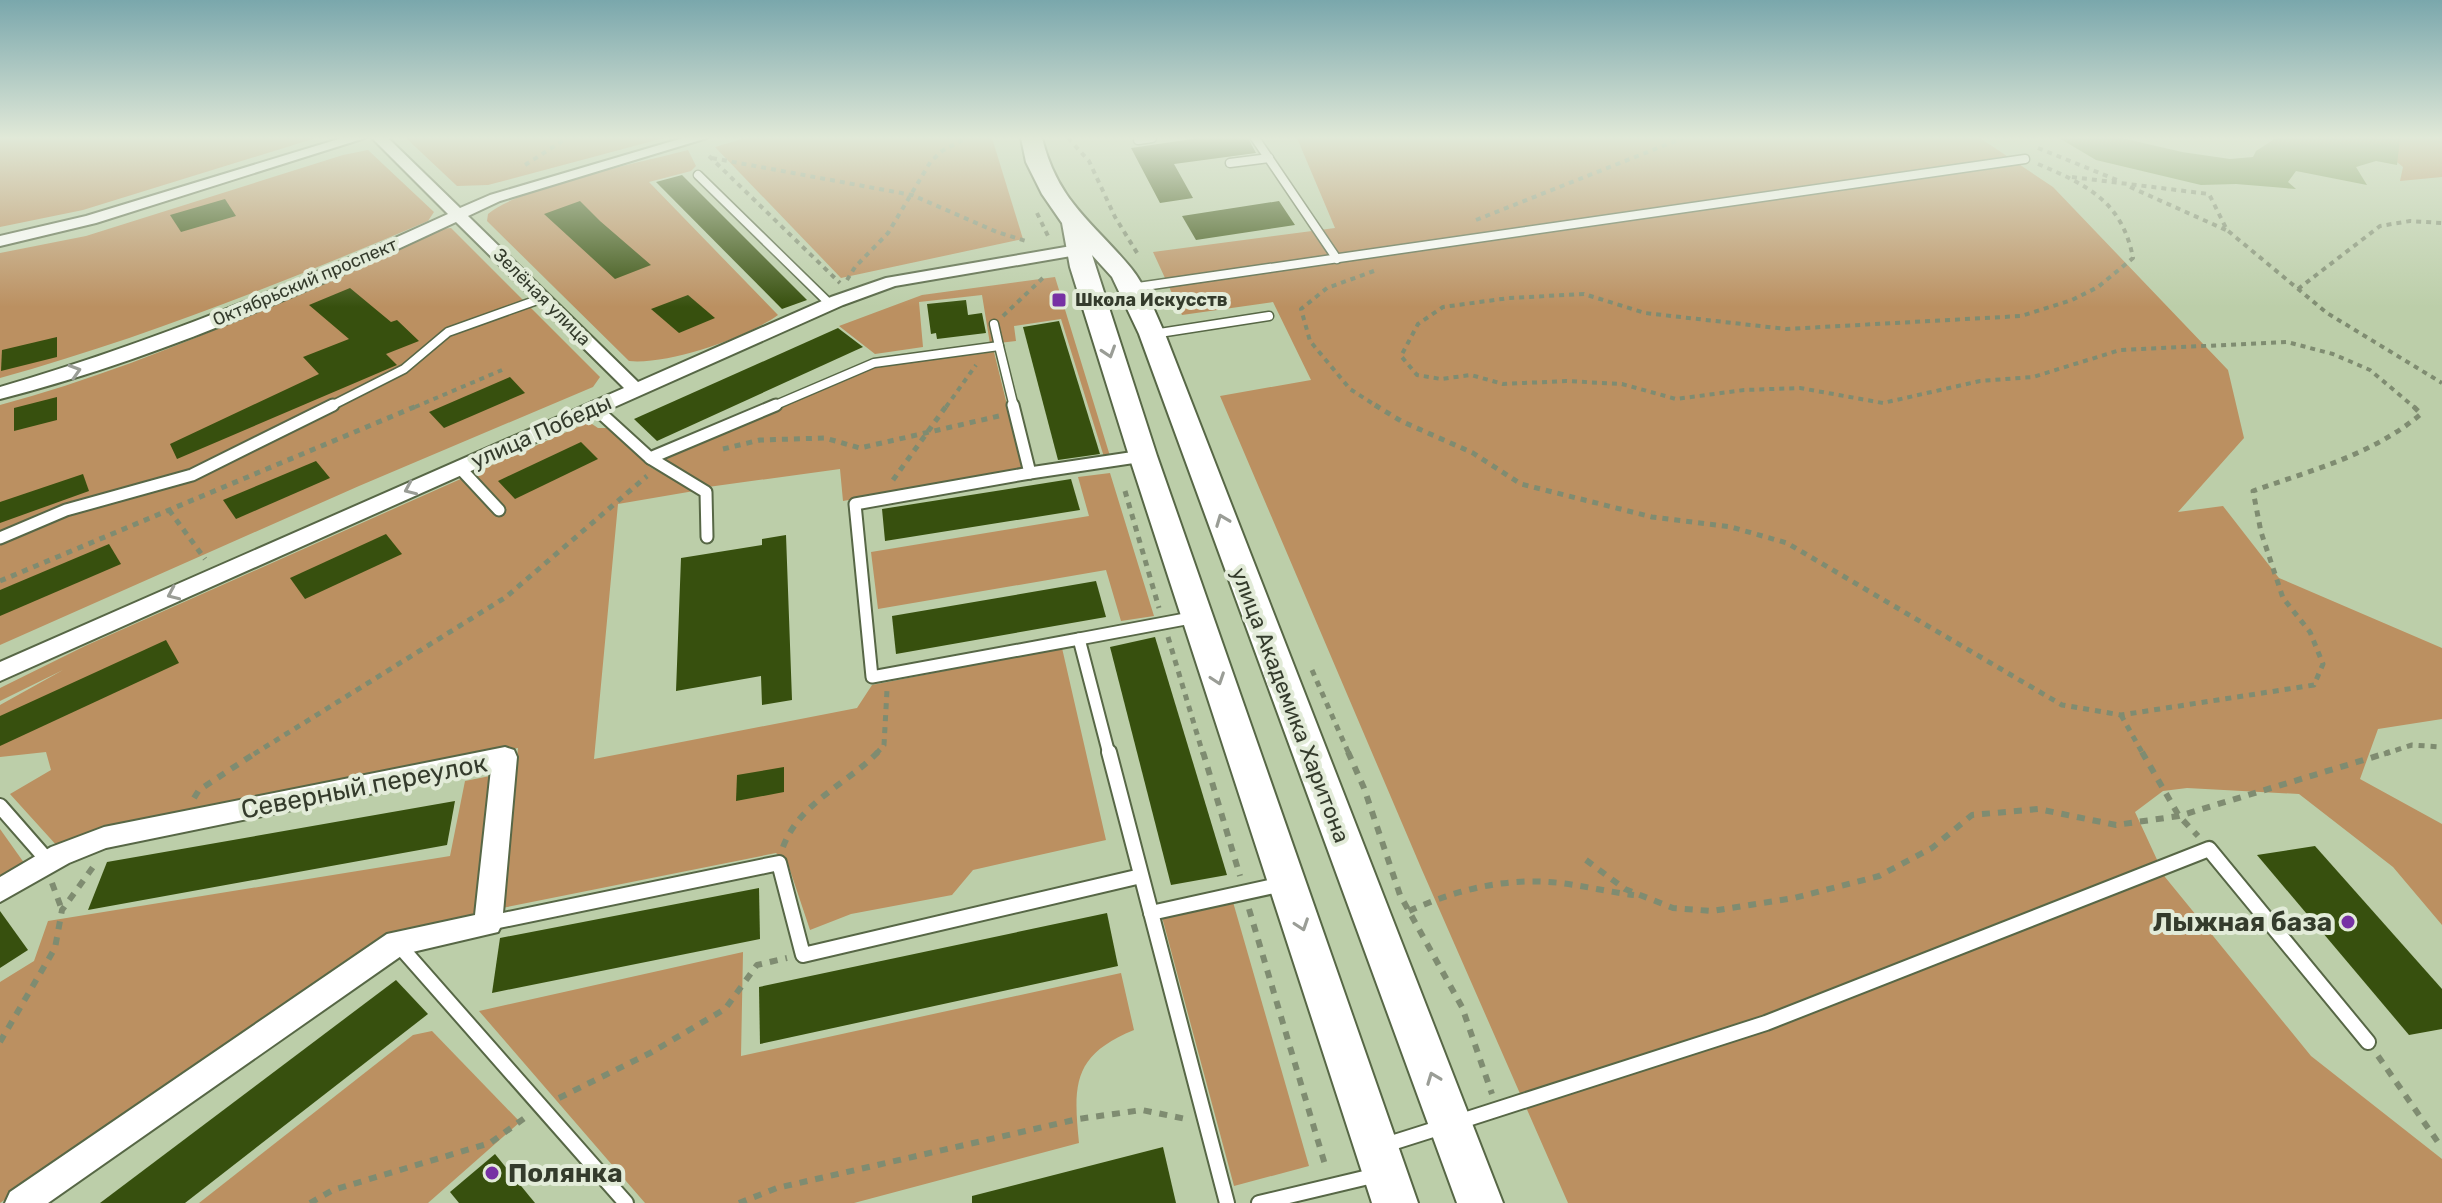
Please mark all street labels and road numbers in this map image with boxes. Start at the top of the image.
street label: Октябрьский проспект [209,233,401,331]
street label: Зелёная улица [489,244,595,350]
street label: улица Победы [467,388,616,474]
street label: улица Академика Харитона [1225,564,1356,847]
street label: Северный переулок [239,747,490,826]

